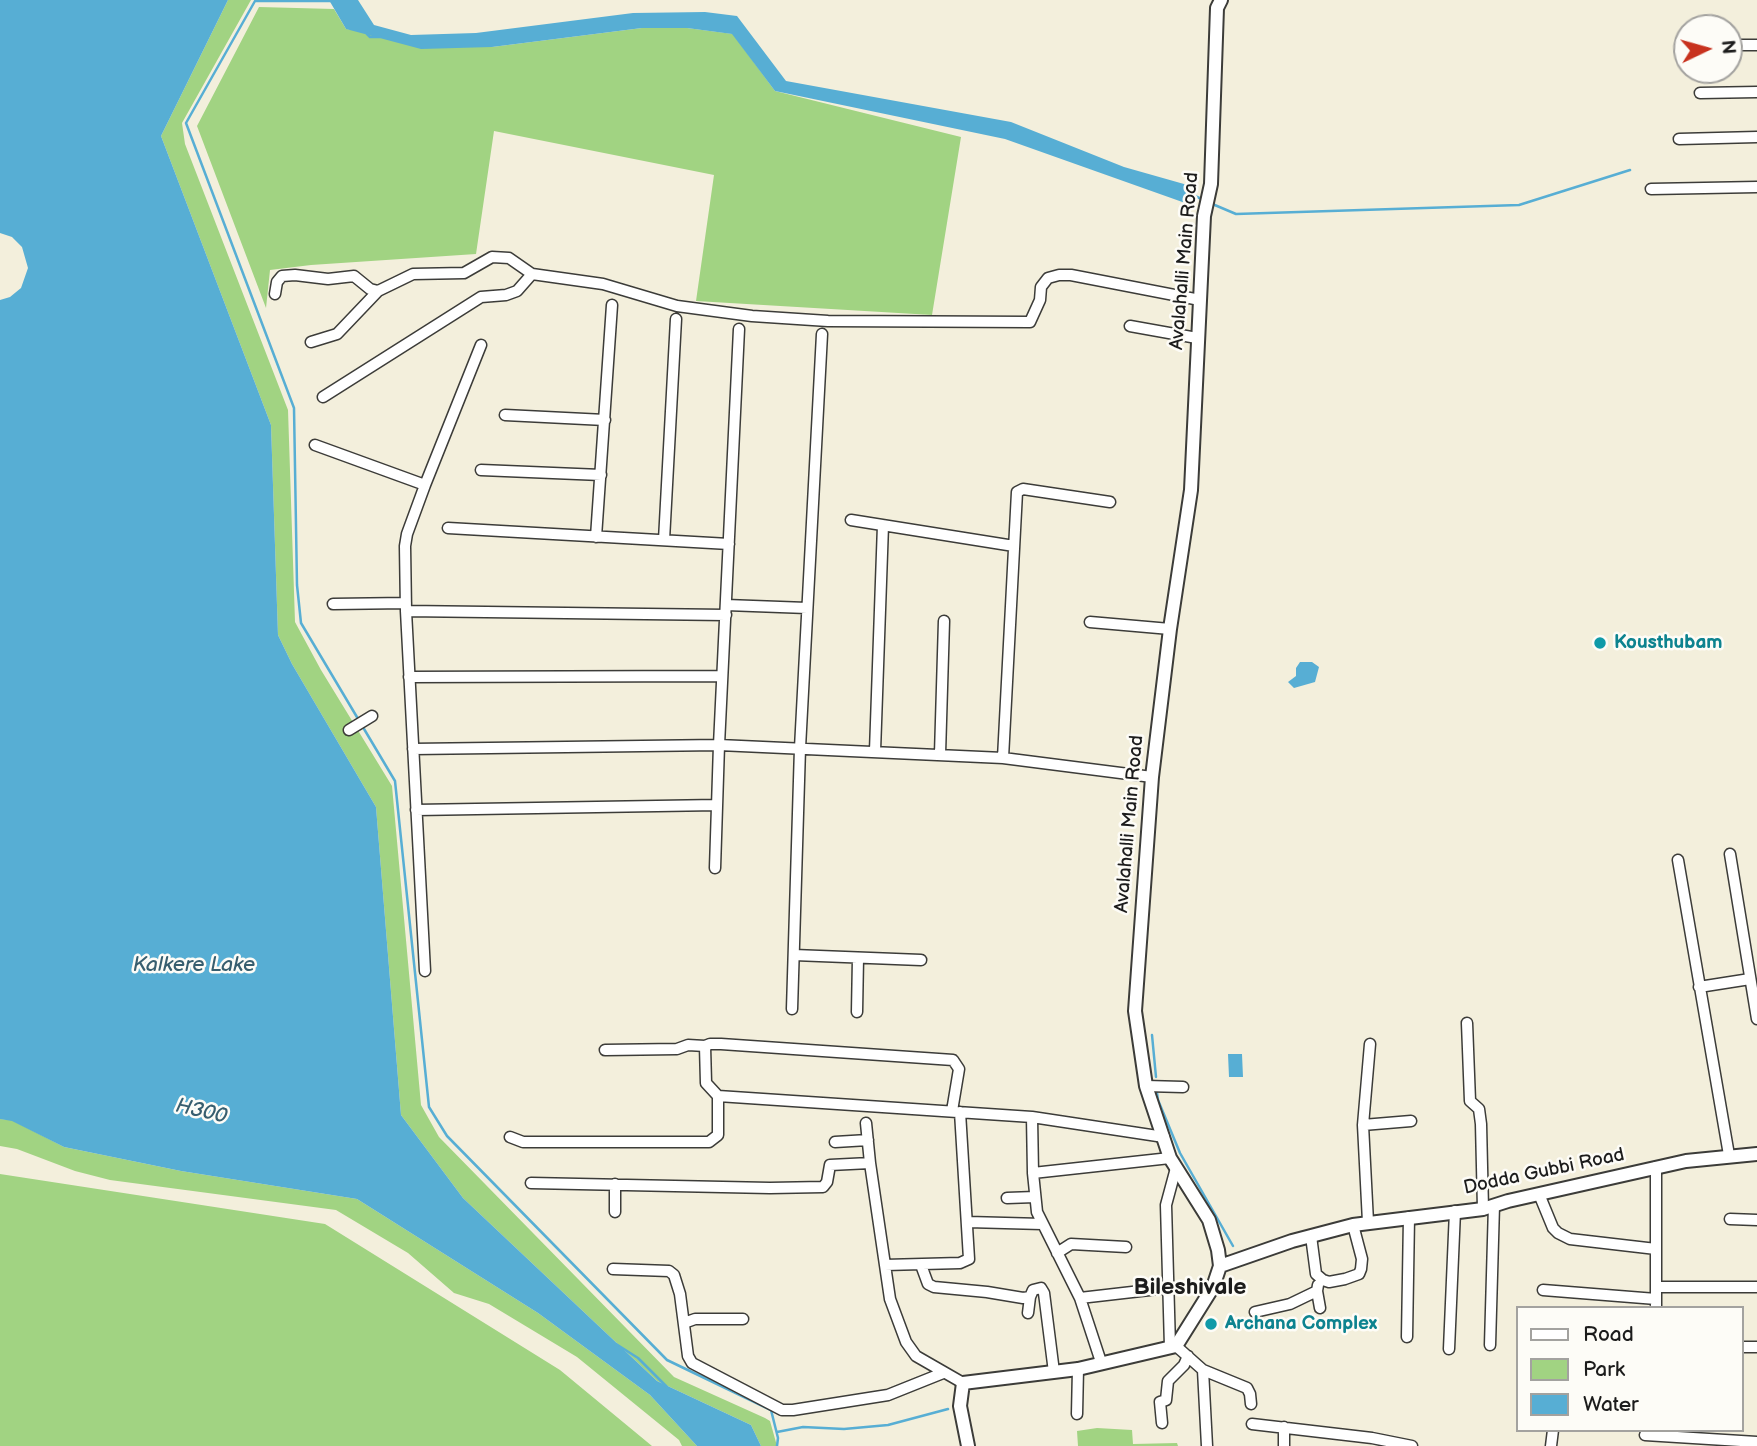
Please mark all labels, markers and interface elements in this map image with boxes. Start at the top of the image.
north arrow [1673,14,1743,84]
text: N [1715,39,1740,55]
street label: Avalahalli Main Road [1166,171,1204,351]
place label: Kousthubam [1614,632,1723,654]
marker: Kousthubam [1592,635,1608,651]
street label: Avalahalli Main Road [1111,734,1149,914]
water label: Kalkere Lake [133,953,255,979]
water label: H300 [173,1094,229,1130]
street label: Dodda Gubbi Road [1462,1144,1626,1200]
district label: Bileshivale [1133,1274,1247,1302]
legend [1516,1306,1743,1432]
place label: Archana Complex [1225,1313,1377,1335]
marker: Archana Complex [1203,1316,1219,1332]
text: Road [1583,1322,1634,1347]
text: Park [1583,1357,1625,1382]
text: Water [1583,1392,1639,1417]

